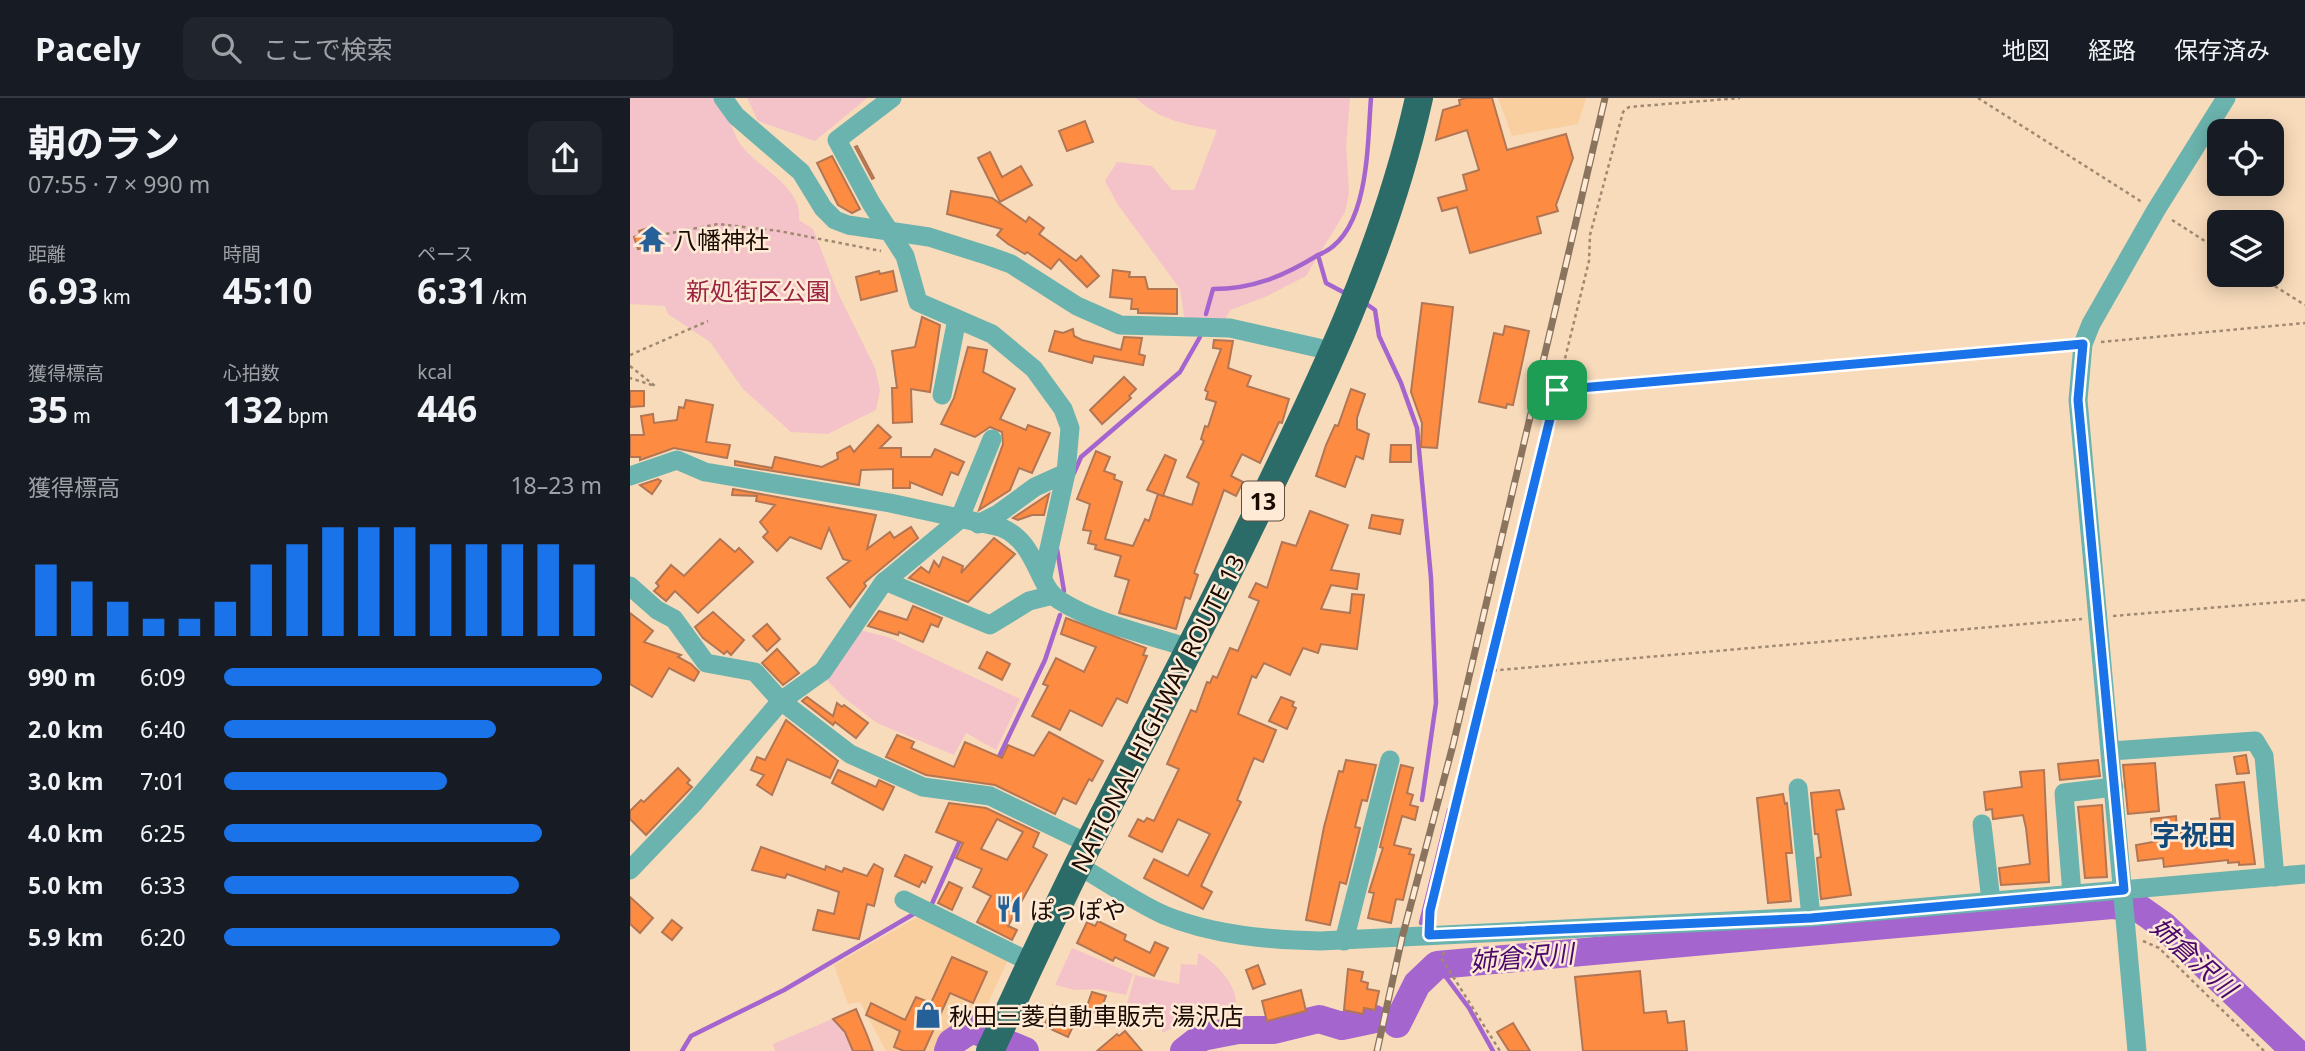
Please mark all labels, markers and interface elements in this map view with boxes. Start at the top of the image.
search box [183,17,673,80]
text: Pacely [35,26,141,71]
icon: search [207,29,245,67]
text: ここで検索 [263,31,393,67]
text: 地図 [2002,33,2050,66]
text: 経路 [2088,33,2136,66]
text: 保存済み [2174,33,2270,66]
text: 朝のラン [28,116,180,168]
map controls [2207,119,2284,287]
button: locate [2207,119,2284,196]
button: share [528,121,602,195]
text: 07:55 · 7 × 990 m [28,168,210,200]
button: layers [2207,210,2284,287]
place label: 八幡神社 [673,223,769,256]
temple icon: 八幡神社 [637,224,667,254]
text: 距離 [28,241,66,267]
text: 時間 [223,241,261,267]
text: ペース [417,241,473,267]
text: 6.93 [28,267,98,314]
text: 45:10 [223,267,313,314]
text: 6:31 [417,267,487,314]
park label: 新処街区公園 [686,274,830,307]
text: km [98,284,131,310]
text: /km [487,284,527,310]
text: kcal [417,359,452,385]
text: 獲得標高 [28,360,104,386]
text: 心拍数 [223,360,280,386]
pin [1527,360,1587,420]
icon: arrive [1538,371,1576,409]
text: 446 [417,385,477,432]
text: 35 [28,386,68,433]
text: 132 [223,386,283,433]
text: m [68,403,91,429]
text: bpm [283,403,329,429]
text: 18–23 m [510,469,602,501]
text: 獲得標高 [28,471,120,503]
road number: 13 [1242,482,1284,520]
street label: NATIONAL HIGHWAY ROUTE 13 [1062,549,1252,877]
text: 990 m [28,661,96,693]
text: 6:09 [140,661,186,693]
text: 2.0 km [28,713,103,745]
text: 6:40 [140,713,186,745]
text: 3.0 km [28,765,103,797]
text: 7:01 [140,765,186,797]
district label: 字祝田 [2152,815,2236,853]
text: 4.0 km [28,817,103,849]
text: 6:25 [140,817,186,849]
text: 5.0 km [28,869,103,901]
text: 6:33 [140,869,186,901]
place label: ぽっぽや [1030,893,1126,926]
restaurant icon: ぽっぽや [994,894,1024,924]
water label: 姉倉沢川 [2143,909,2247,1007]
text: 5.9 km [28,921,103,953]
text: 6:20 [140,921,186,953]
water label: 姉倉沢川 [1469,934,1578,979]
place label: 秋田三菱自動車販売 湯沢店 [949,999,1243,1032]
shop icon: 秋田三菱自動車販売 湯沢店 [913,1000,943,1030]

